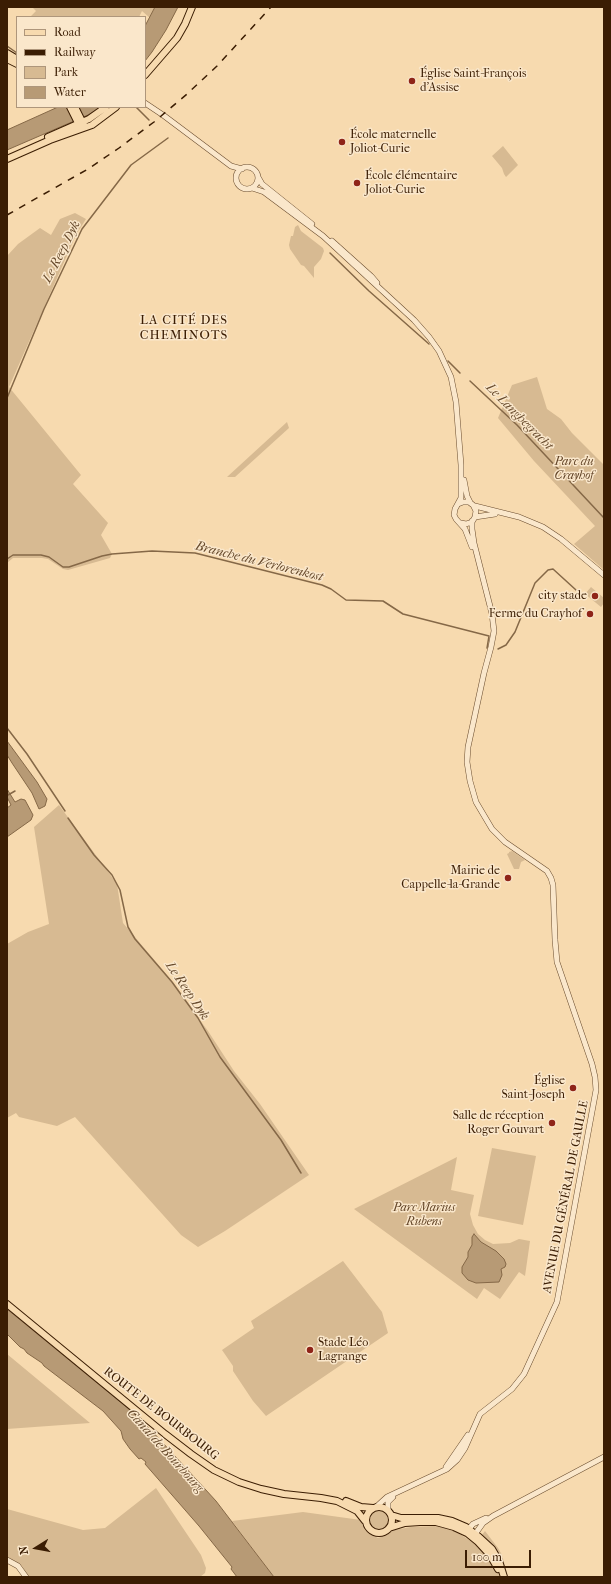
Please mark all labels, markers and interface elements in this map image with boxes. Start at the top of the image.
legend [16,16,146,108]
text: Road [54,25,81,39]
text: Railway [54,45,96,59]
text: Park [54,65,78,79]
place label: Église Saint-François d'Assise [420,67,526,95]
marker: Église Saint-François d'Assise [407,76,417,86]
text: Water [54,85,86,99]
place label: École maternelle Joliot-Curie [350,128,436,156]
marker: École maternelle Joliot-Curie [337,137,347,147]
place label: École élémentaire Joliot-Curie [365,169,457,197]
marker: École élémentaire Joliot-Curie [352,178,362,188]
water label: Le Reep Dyk [40,218,84,286]
district label: LA CITÉ DES CHEMINOTS [140,313,228,344]
water label: Le Langhegracht [482,380,556,454]
park label: Parc du Crayhof [554,455,594,483]
water label: Branche du Verlorenkost [194,539,324,585]
place label: city stade [538,589,587,603]
marker: city stade [590,591,600,601]
place label: Ferme du Crayhof [489,607,582,621]
marker: Ferme du Crayhof [585,609,595,619]
place label: Mairie de Cappelle-la-Grande [401,864,500,892]
marker: Mairie de Cappelle-la-Grande [503,873,513,883]
water label: Le Reep Dyk [162,959,212,1023]
place label: Église Saint-Joseph [502,1074,565,1102]
marker: Église Saint-Joseph [568,1083,578,1093]
street label: AVENUE DU GÉNÉRAL DE GAULLE [540,1099,592,1295]
place label: Salle de réception Roger Gouvart [453,1109,544,1137]
marker: Salle de réception Roger Gouvart [547,1118,557,1128]
park label: Parc Marius Rubens [393,1201,455,1229]
place label: Stade Léo Lagrange [318,1336,368,1364]
marker: Stade Léo Lagrange [305,1345,315,1355]
street label: ROUTE DE BOURBOURG [100,1365,222,1463]
water label: Canal de Bourbourg [123,1406,207,1496]
north arrow [16,1528,56,1568]
scale bar [467,1542,533,1568]
text: N [17,1545,31,1556]
text: 100 m [472,1550,502,1564]

